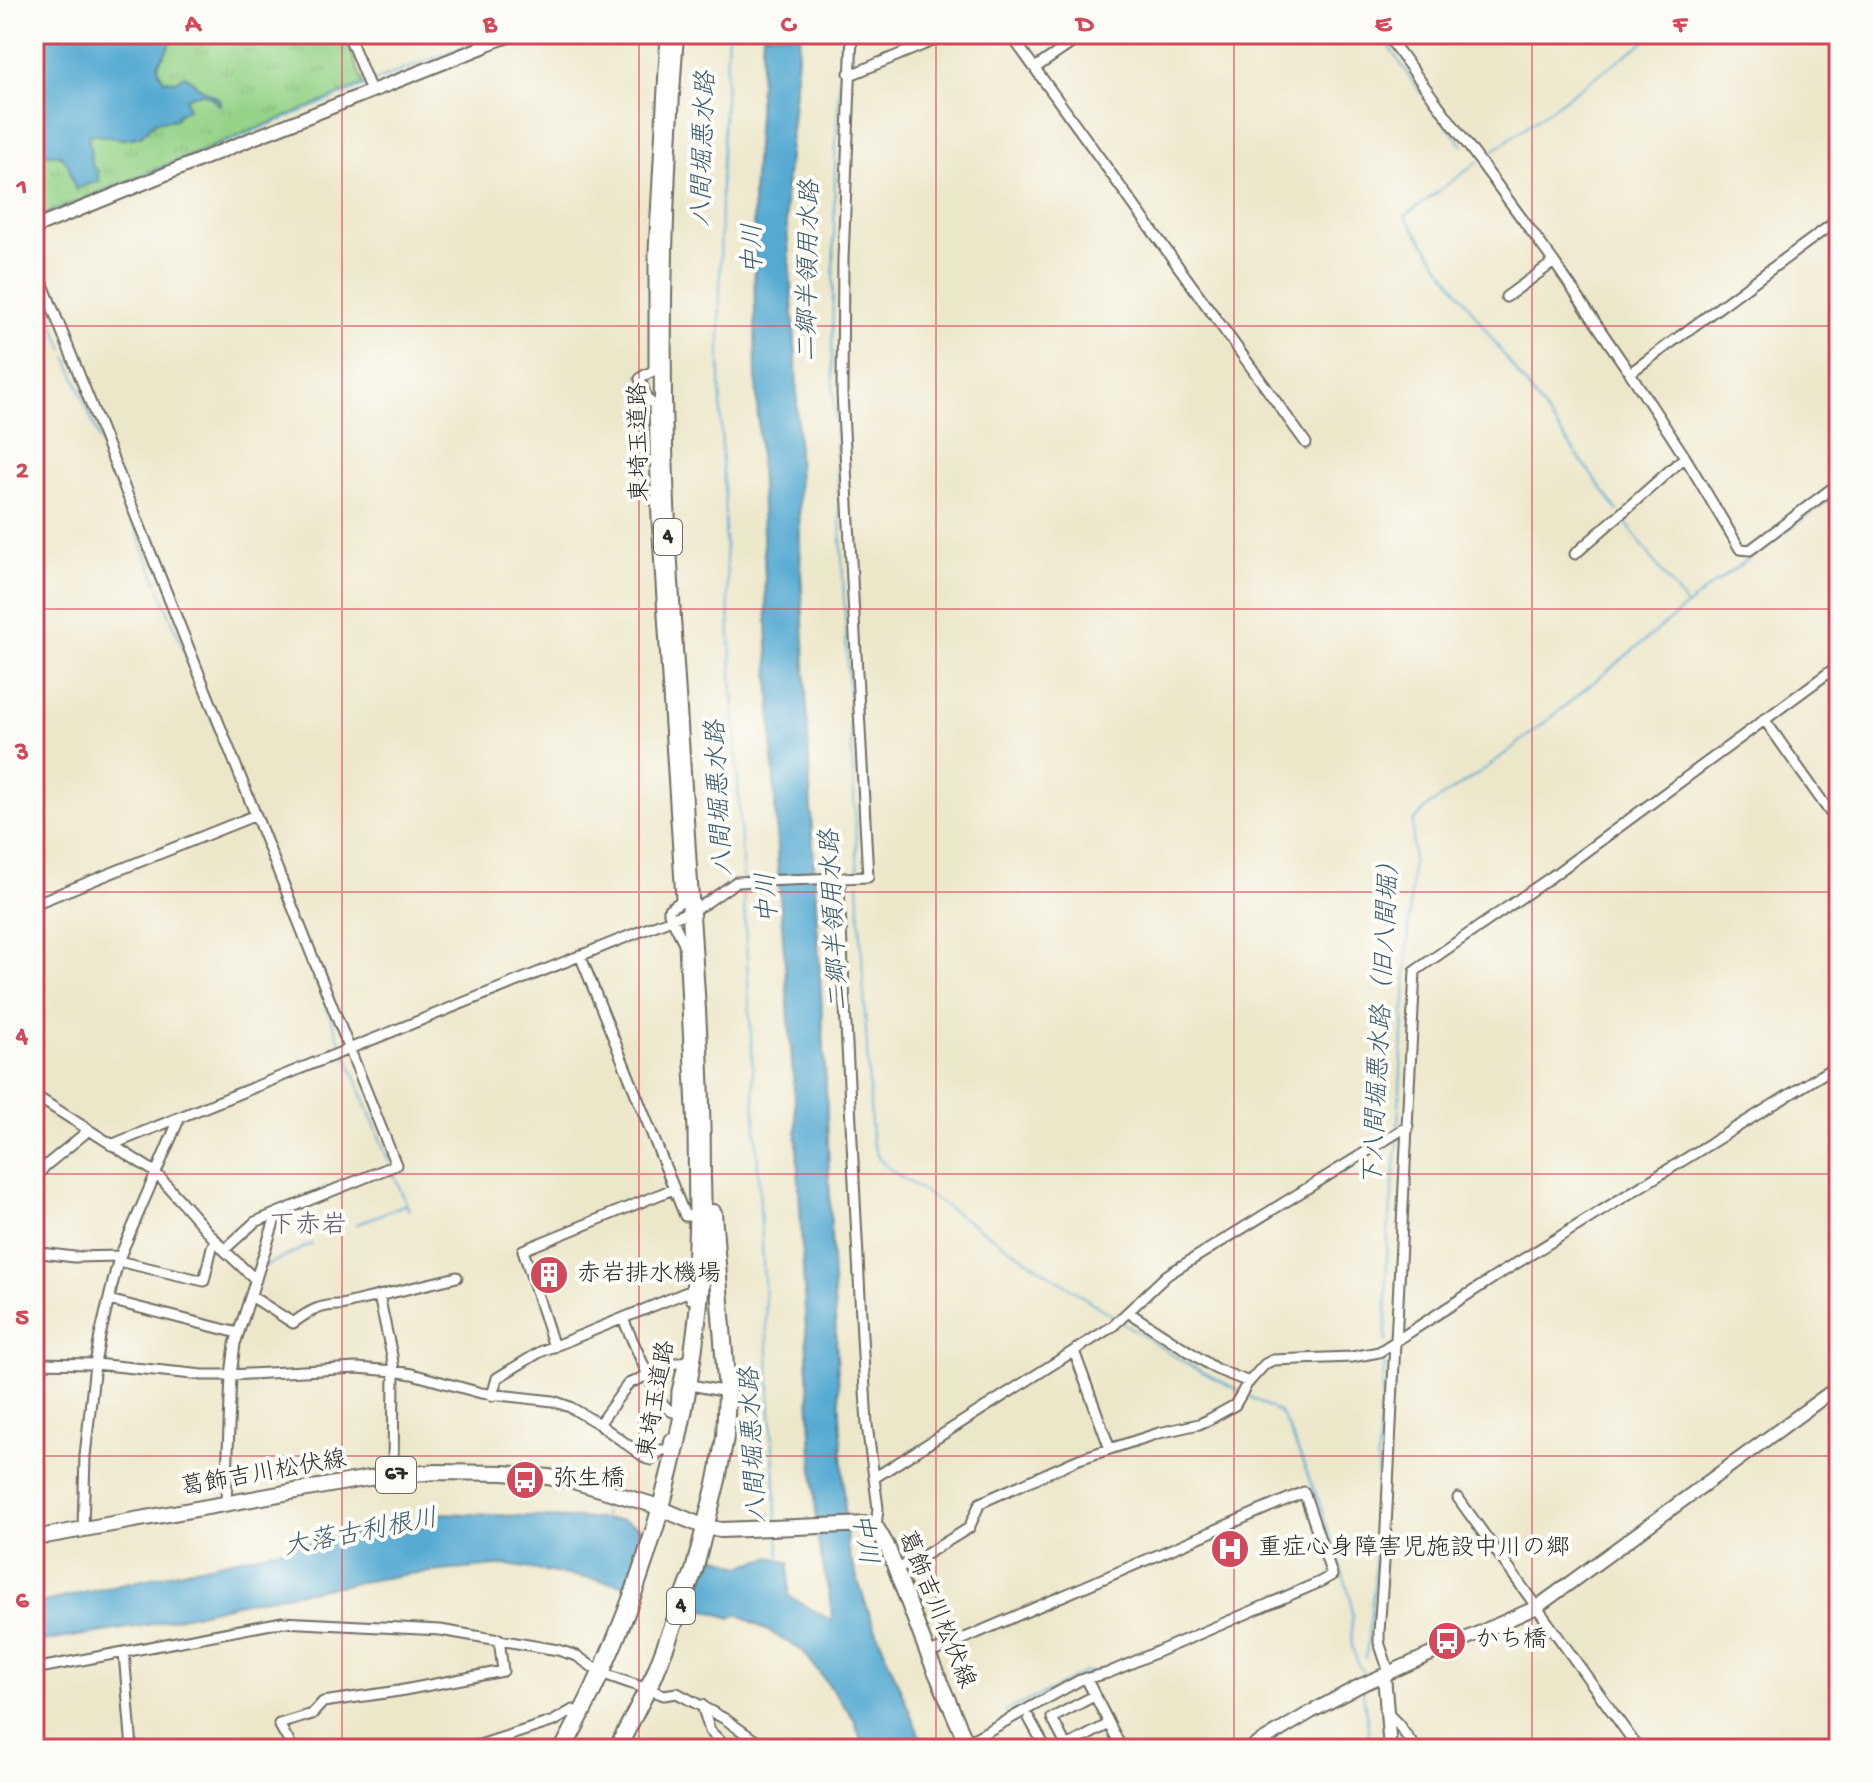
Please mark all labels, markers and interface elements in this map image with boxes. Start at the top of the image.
text: A [184,11,202,42]
text: B [482,11,498,42]
text: C [781,11,798,42]
text: D [1075,11,1095,42]
text: E [1375,11,1393,42]
text: F [1672,11,1688,42]
water label: 八間堀悪水路 [687,68,724,228]
text: 1 [16,174,27,205]
water label: 二郷半領用水路 [792,178,828,362]
water label: 中川 [738,223,771,275]
street label: 東埼玉道路 [624,382,657,502]
text: 2 [16,457,29,488]
road number: 4 [654,519,682,555]
water label: 八間堀悪水路 [701,717,742,877]
text: 3 [14,739,29,770]
water label: 二郷半領用水路 [815,826,857,1012]
water label: 下八間堀悪水路（旧八間堀） [1358,848,1408,1188]
water label: 中川 [751,871,787,925]
text: 4 [15,1022,29,1053]
district label: 下赤岩 [269,1211,347,1243]
building icon: 赤岩排水機場 [528,1254,570,1296]
place label: 赤岩排水機場 [577,1260,721,1290]
text: 5 [15,1304,29,1335]
street label: 東埼玉道路 [632,1338,683,1462]
water label: 八間堀悪水路 [735,1364,776,1524]
street label: 葛飾吉川松伏線 [179,1445,349,1504]
road number: 67 [376,1457,416,1493]
bus stop icon: 弥生橋 [504,1459,546,1501]
place label: 弥生橋 [553,1465,625,1495]
water label: 大落古利根川 [281,1503,441,1565]
water label: 中川 [843,1511,883,1567]
street label: 葛飾吉川松伏線 [890,1526,981,1693]
hospital icon: 重症心身障害児施設中川の郷 [1209,1528,1251,1570]
place label: 重症心身障害児施設中川の郷 [1258,1534,1570,1564]
text: 6 [15,1587,29,1618]
road number: 4 [667,1588,695,1624]
bus stop icon: かち橋 [1426,1620,1468,1662]
place label: かち橋 [1475,1627,1547,1656]

